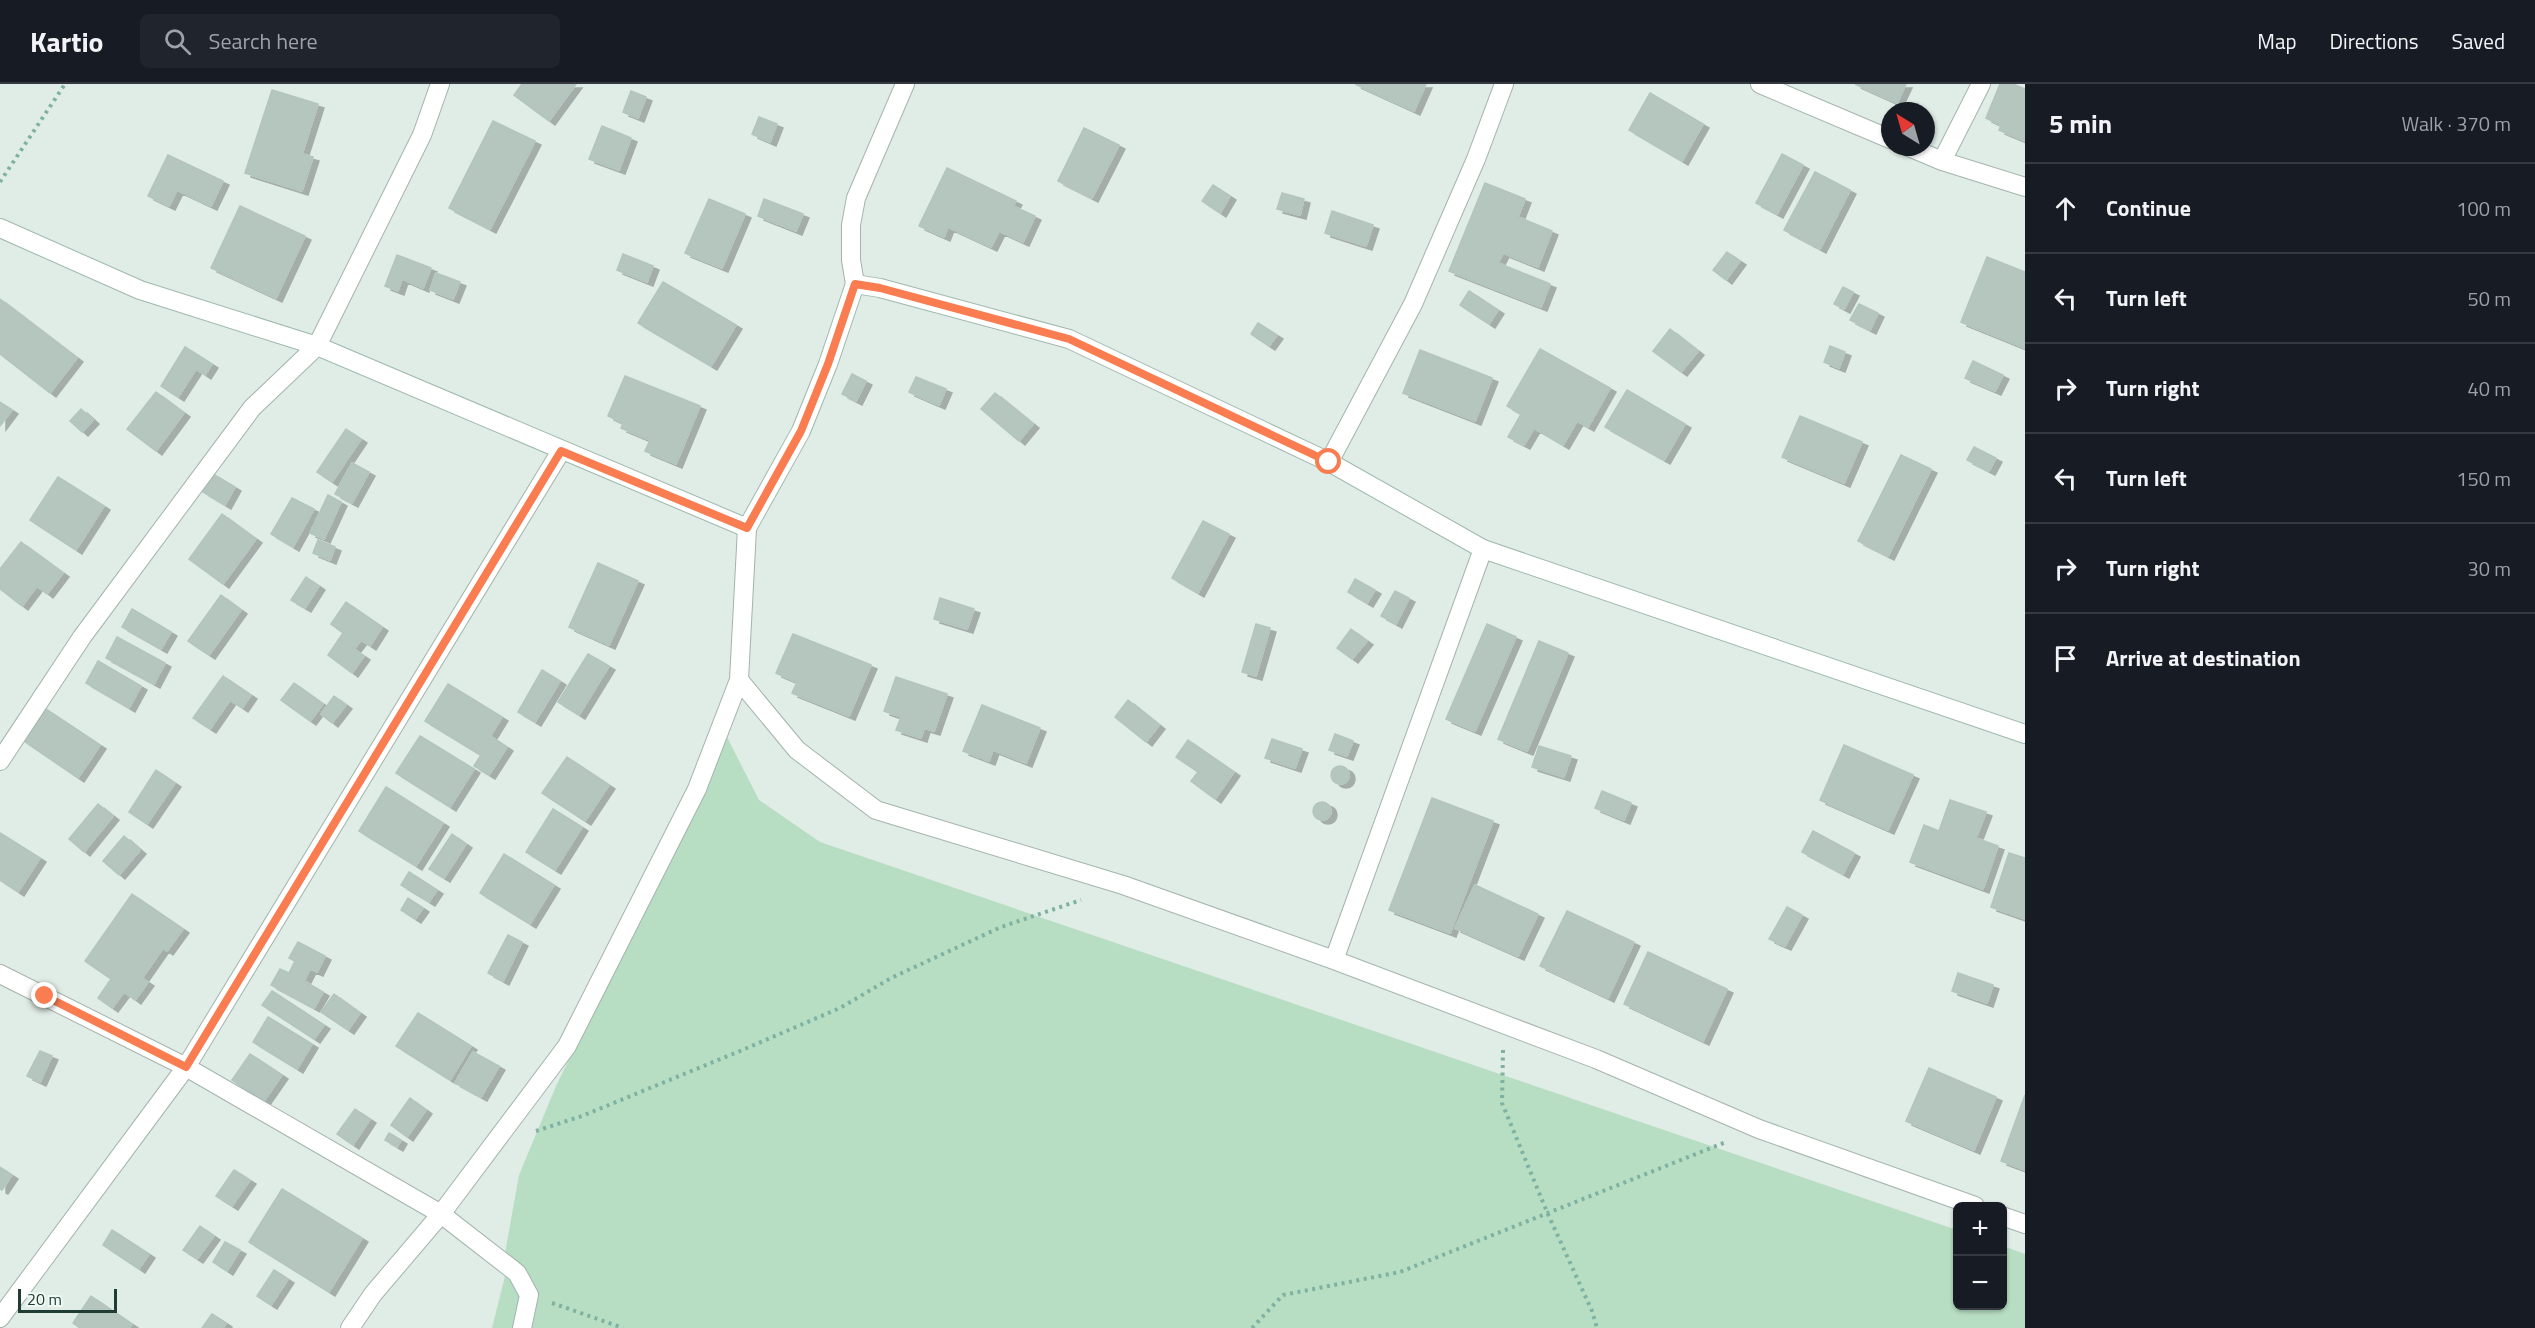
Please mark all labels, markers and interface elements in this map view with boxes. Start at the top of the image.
search box [140,14,560,68]
text: Kartio [30,20,104,63]
text: Search here [209,24,318,58]
icon: search [161,25,194,58]
text: Map [2257,25,2297,57]
text: Directions [2330,25,2419,57]
text: Saved [2452,25,2505,57]
north arrow [1881,102,1935,156]
text: 5 min [2049,104,2112,143]
text: Walk · 370 m [2402,108,2511,139]
text: Continue [2106,191,2191,225]
icon: ahead [2049,192,2082,225]
text: 100 m [2456,193,2511,224]
text: Turn left [2106,281,2187,315]
icon: left [2049,282,2082,315]
text: 50 m [2467,283,2511,314]
text: Turn right [2106,371,2200,405]
icon: right [2049,372,2082,405]
text: 40 m [2467,373,2511,404]
route start [1315,448,1341,474]
text: Turn left [2106,461,2187,495]
icon: left [2049,462,2082,495]
text: 150 m [2456,463,2511,494]
text: Turn right [2106,551,2200,585]
icon: right [2049,552,2082,585]
text: 30 m [2467,553,2511,584]
text: Arrive at destination [2106,641,2301,675]
icon: arrive [2049,642,2082,675]
route end [31,982,57,1008]
map controls [1953,1202,2007,1310]
button: + [1953,1202,2007,1256]
button: − [1953,1256,2007,1310]
scale bar [18,1286,117,1314]
text: 20 m [27,1287,62,1311]

